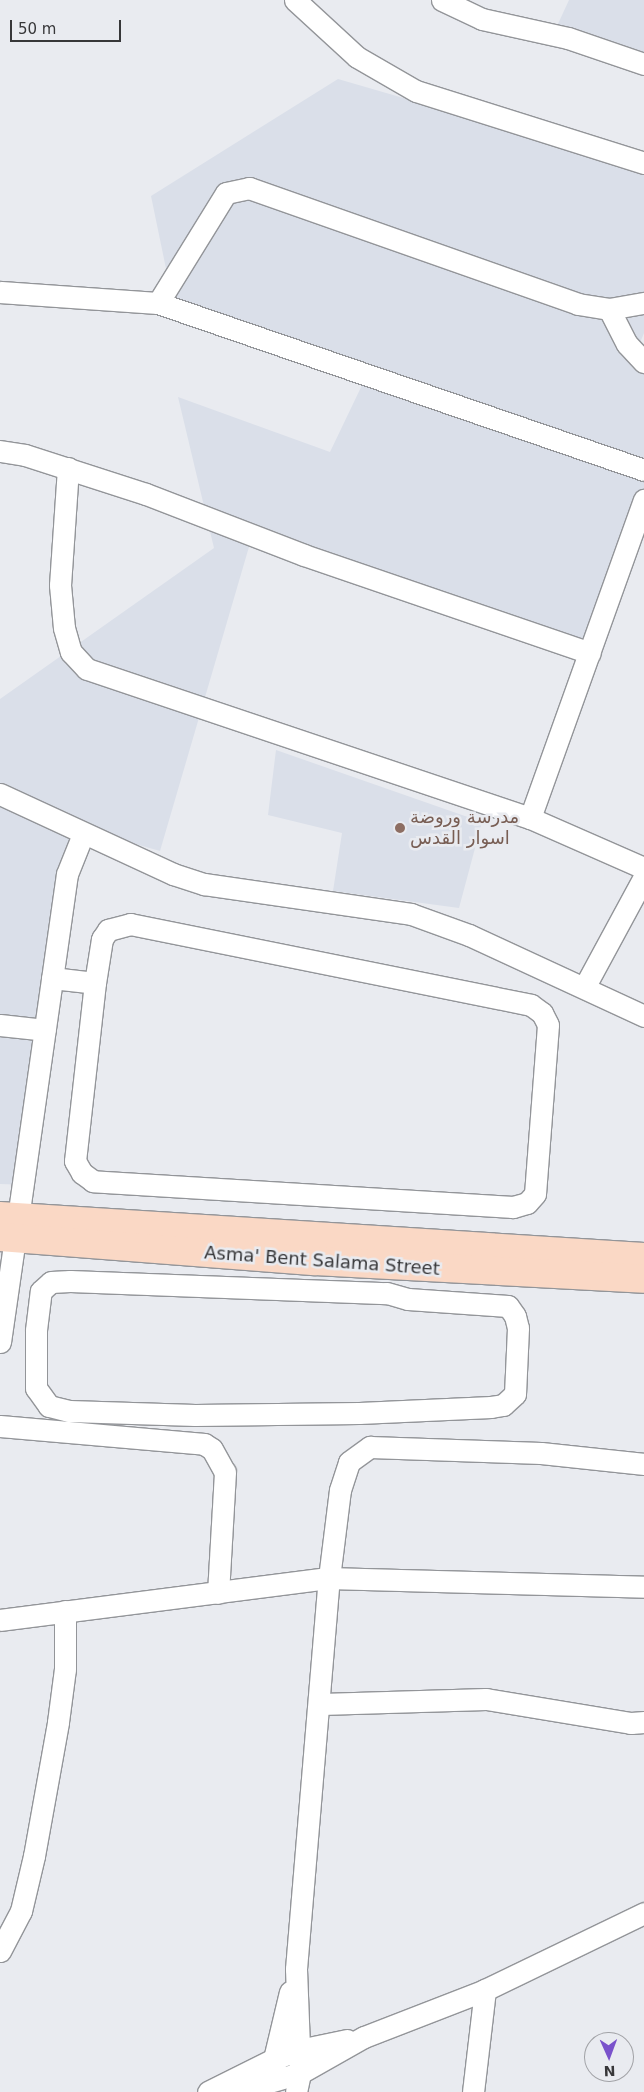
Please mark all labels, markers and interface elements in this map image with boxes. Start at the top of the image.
scale bar [12,10,124,42]
text: 50 m [18,20,56,38]
place label: مدرسة وروضة اسوار القدس [410,807,519,850]
marker: مدرسة وروضة اسوار القدس [394,822,406,834]
street label: Asma' Bent Salama Street [204,1242,440,1280]
north arrow [584,2032,634,2082]
text: N [603,2063,616,2079]

